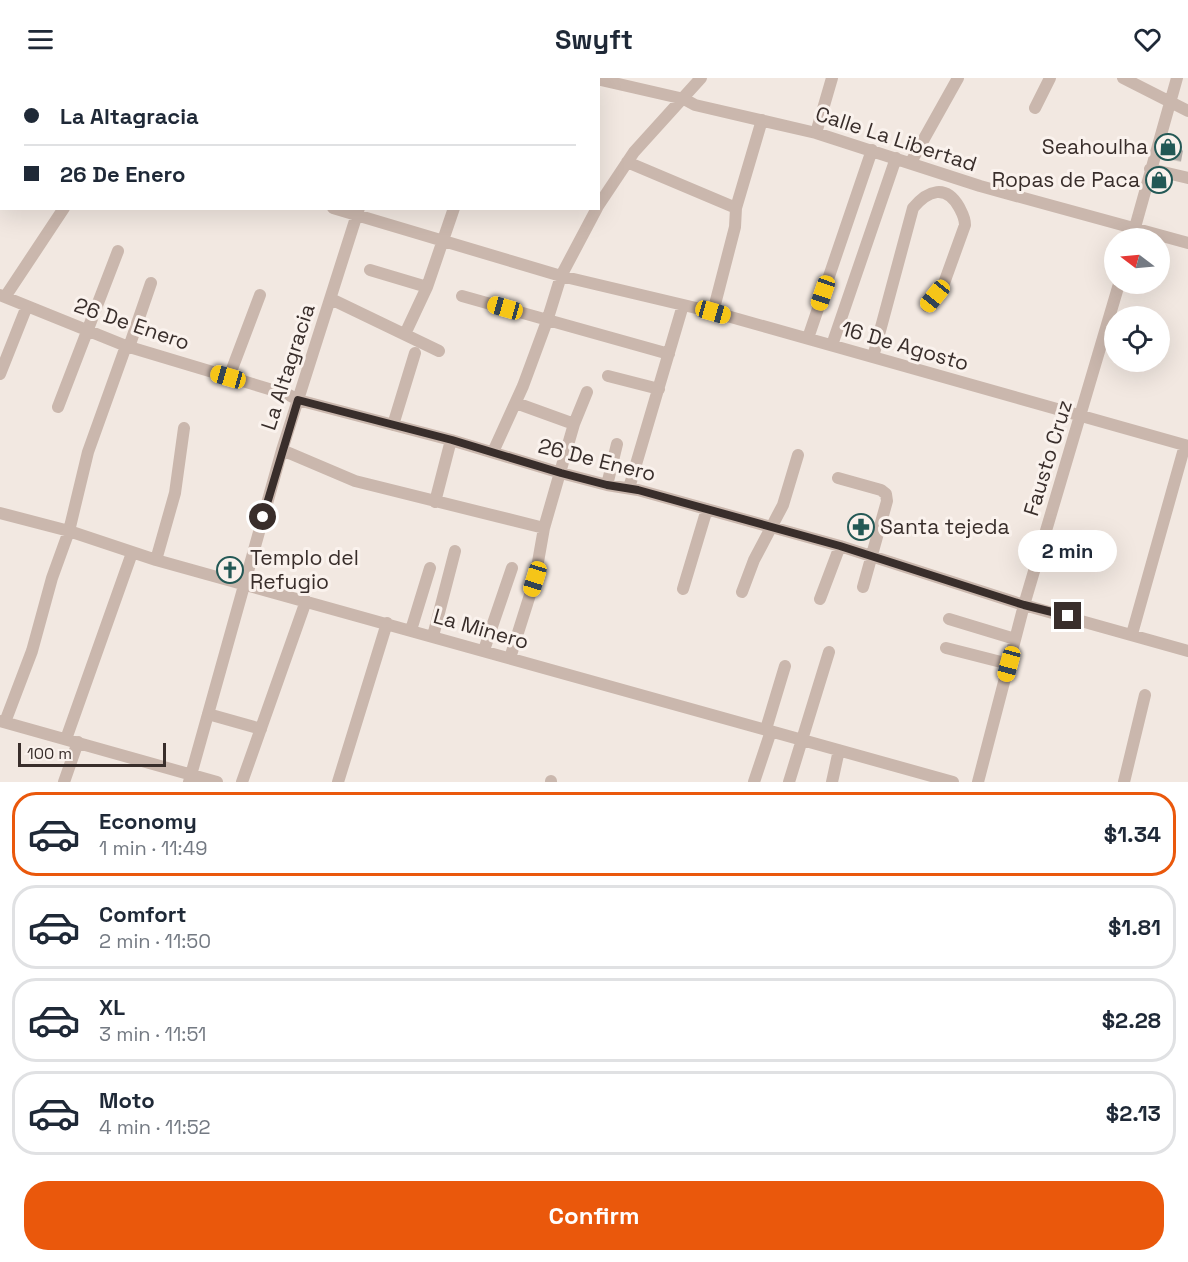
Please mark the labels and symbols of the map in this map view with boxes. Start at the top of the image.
street label: Calle La Libertad [812,100,980,177]
shop icon: Seahoulha [1153,132,1183,162]
place label: Seahoulha [1042,133,1148,160]
shop icon: Ropas de Paca [1144,165,1174,195]
place label: Ropas de Paca [992,166,1140,193]
north arrow [1104,228,1170,294]
car [809,273,837,313]
car [917,276,953,316]
street label: 26 De Enero [71,291,193,356]
car [485,294,525,322]
car [693,298,733,326]
street label: La Altagracia [254,300,321,433]
street label: 16 De Agosto [838,314,972,377]
car [208,363,248,391]
street label: Fausto Cruz [1017,397,1078,519]
street label: 26 De Enero [535,432,659,487]
route start [249,503,276,530]
pharmacy icon: Santa tejeda [846,512,876,542]
place label: Santa tejeda [880,513,1010,540]
callout: 2 min [1018,529,1118,571]
place label: Templo del Refugio [250,544,359,595]
church icon: Templo del Refugio [215,555,245,585]
car [521,559,549,599]
street label: La Minero [430,602,532,655]
route end [1054,602,1081,629]
car [996,644,1022,684]
scale bar [18,740,166,768]

